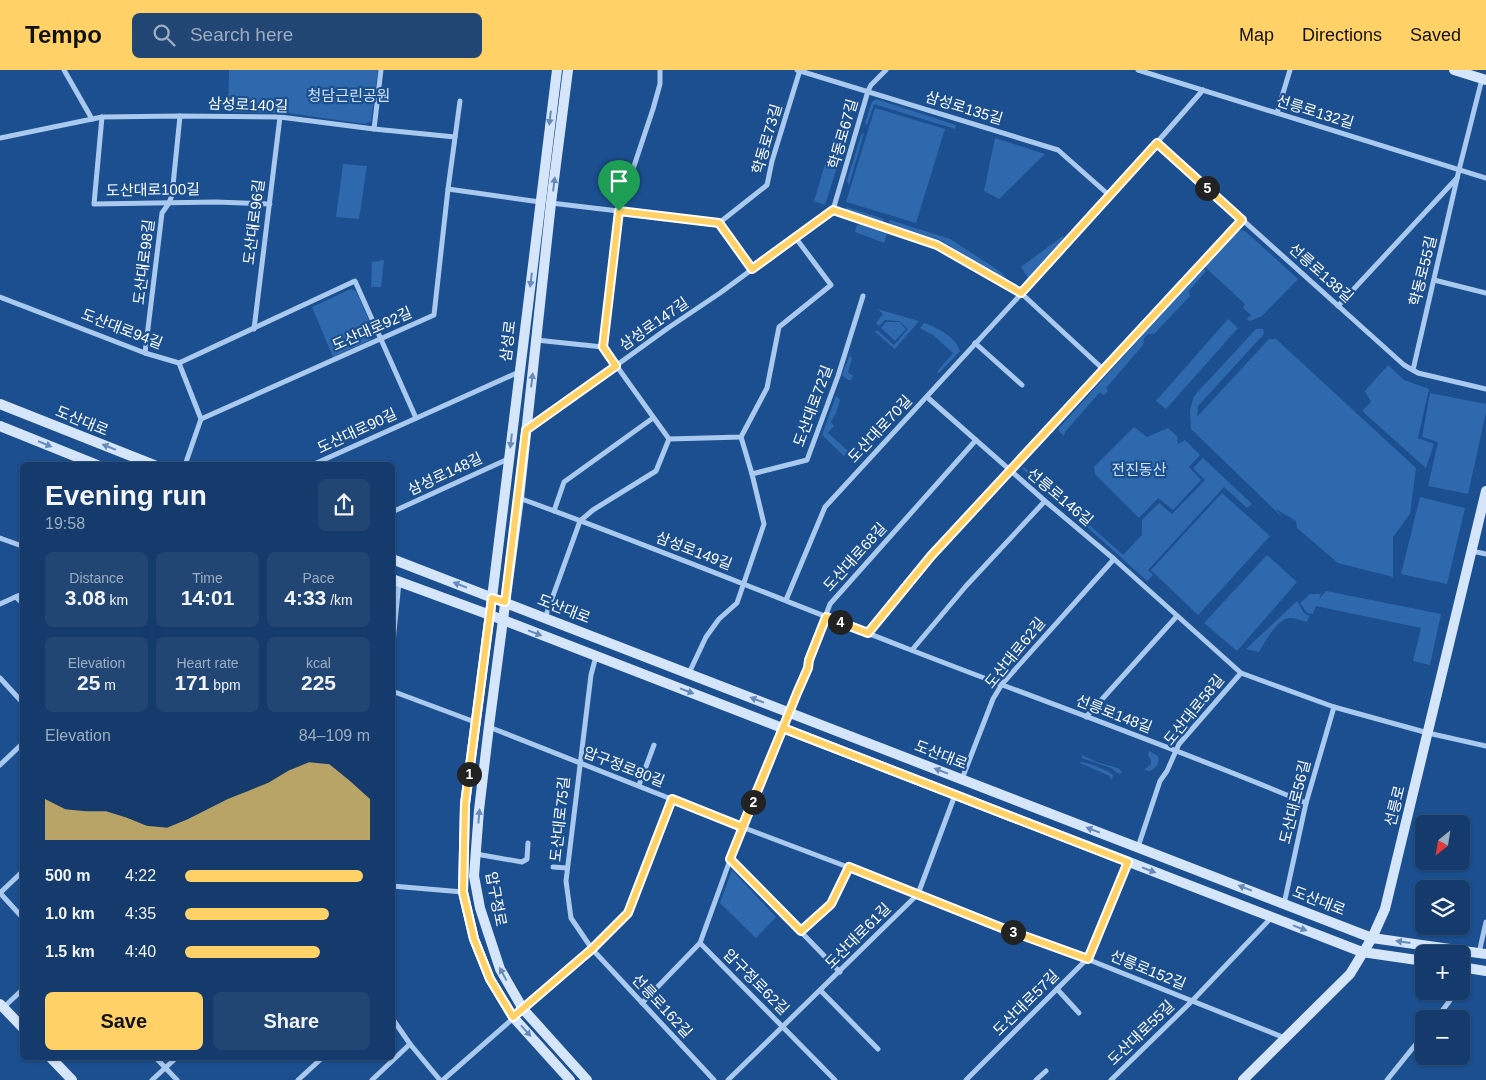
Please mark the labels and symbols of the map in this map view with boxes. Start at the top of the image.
park label: 청담근린공원 [308,87,390,104]
street label: 삼성로135길 [923,88,1005,127]
street label: 선릉로132길 [1274,92,1356,131]
street label: 삼성로140길 [208,95,288,114]
street label: 학동로67길 [824,97,861,171]
street label: 학동로73길 [748,102,785,176]
one-way arrow [546,111,554,127]
pin [598,160,640,211]
one-way arrow [550,175,558,191]
pin: 5 [1194,176,1220,200]
street label: 도산대로96길 [240,178,267,265]
street label: 도산대로100길 [106,180,200,199]
street label: 도산대로98길 [130,218,157,305]
street label: 학동로55길 [1406,234,1439,308]
street label: 선릉로138길 [1286,239,1357,306]
one-way arrow [527,272,535,288]
street label: 삼성로147길 [616,294,691,354]
street label: 도산대로92길 [329,303,414,354]
street label: 도산대로94길 [79,305,165,352]
street label: 삼성로 [497,319,518,363]
street label: 도산대로72길 [790,363,835,449]
one-way arrow [528,372,536,388]
street label: 도산대로70길 [844,392,915,466]
street label: 도산대로 [53,402,111,439]
street label: 도산대로90길 [314,405,399,456]
one-way arrow [507,433,515,449]
one-way arrow [38,440,53,448]
one-way arrow [101,443,116,450]
street label: 삼성로148길 [405,449,485,498]
park label: 전진동산 [1111,461,1167,478]
street label: 선릉로146길 [1024,464,1097,529]
street label: 도산대로68길 [820,519,890,594]
street label: 삼성로149길 [654,528,735,573]
one-way arrow [452,581,467,589]
street label: 도산대로 [535,591,593,626]
pin: 4 [828,610,852,634]
street label: 도산대로62길 [981,614,1048,691]
one-way arrow [528,629,543,637]
street label: 도산대로58길 [1160,671,1227,748]
one-way arrow [680,687,695,695]
street label: 선릉로148길 [1074,691,1155,736]
one-way arrow [749,696,764,704]
street label: 도산대로 [912,737,970,772]
street label: 압구정로80길 [581,743,667,790]
street label: 도산대로56길 [1276,758,1313,846]
pin: 1 [456,762,482,786]
one-way arrow [934,767,949,774]
street label: 도산대로75길 [547,775,572,862]
street label: 선릉로 [1381,784,1408,828]
pin: 2 [740,790,766,814]
one-way arrow [475,808,483,824]
north arrow [1415,815,1470,870]
one-way arrow [1085,826,1100,834]
one-way arrow [1141,867,1156,874]
street label: 압구정로 [483,870,510,928]
street label: 도산대로 [1290,883,1348,918]
one-way arrow [1237,884,1252,892]
street label: 도산대로61길 [821,899,894,972]
pin: 3 [1000,920,1026,944]
one-way arrow [1293,924,1308,932]
one-way arrow [1395,938,1411,946]
street label: 압구정로62길 [720,945,793,1018]
street label: 선릉로152길 [1108,947,1189,992]
one-way arrow [499,966,507,981]
street label: 도산대로57길 [989,966,1062,1039]
street label: 선릉로162길 [629,971,696,1041]
street label: 도산대로55길 [1104,997,1177,1069]
one-way arrow [520,1025,532,1037]

